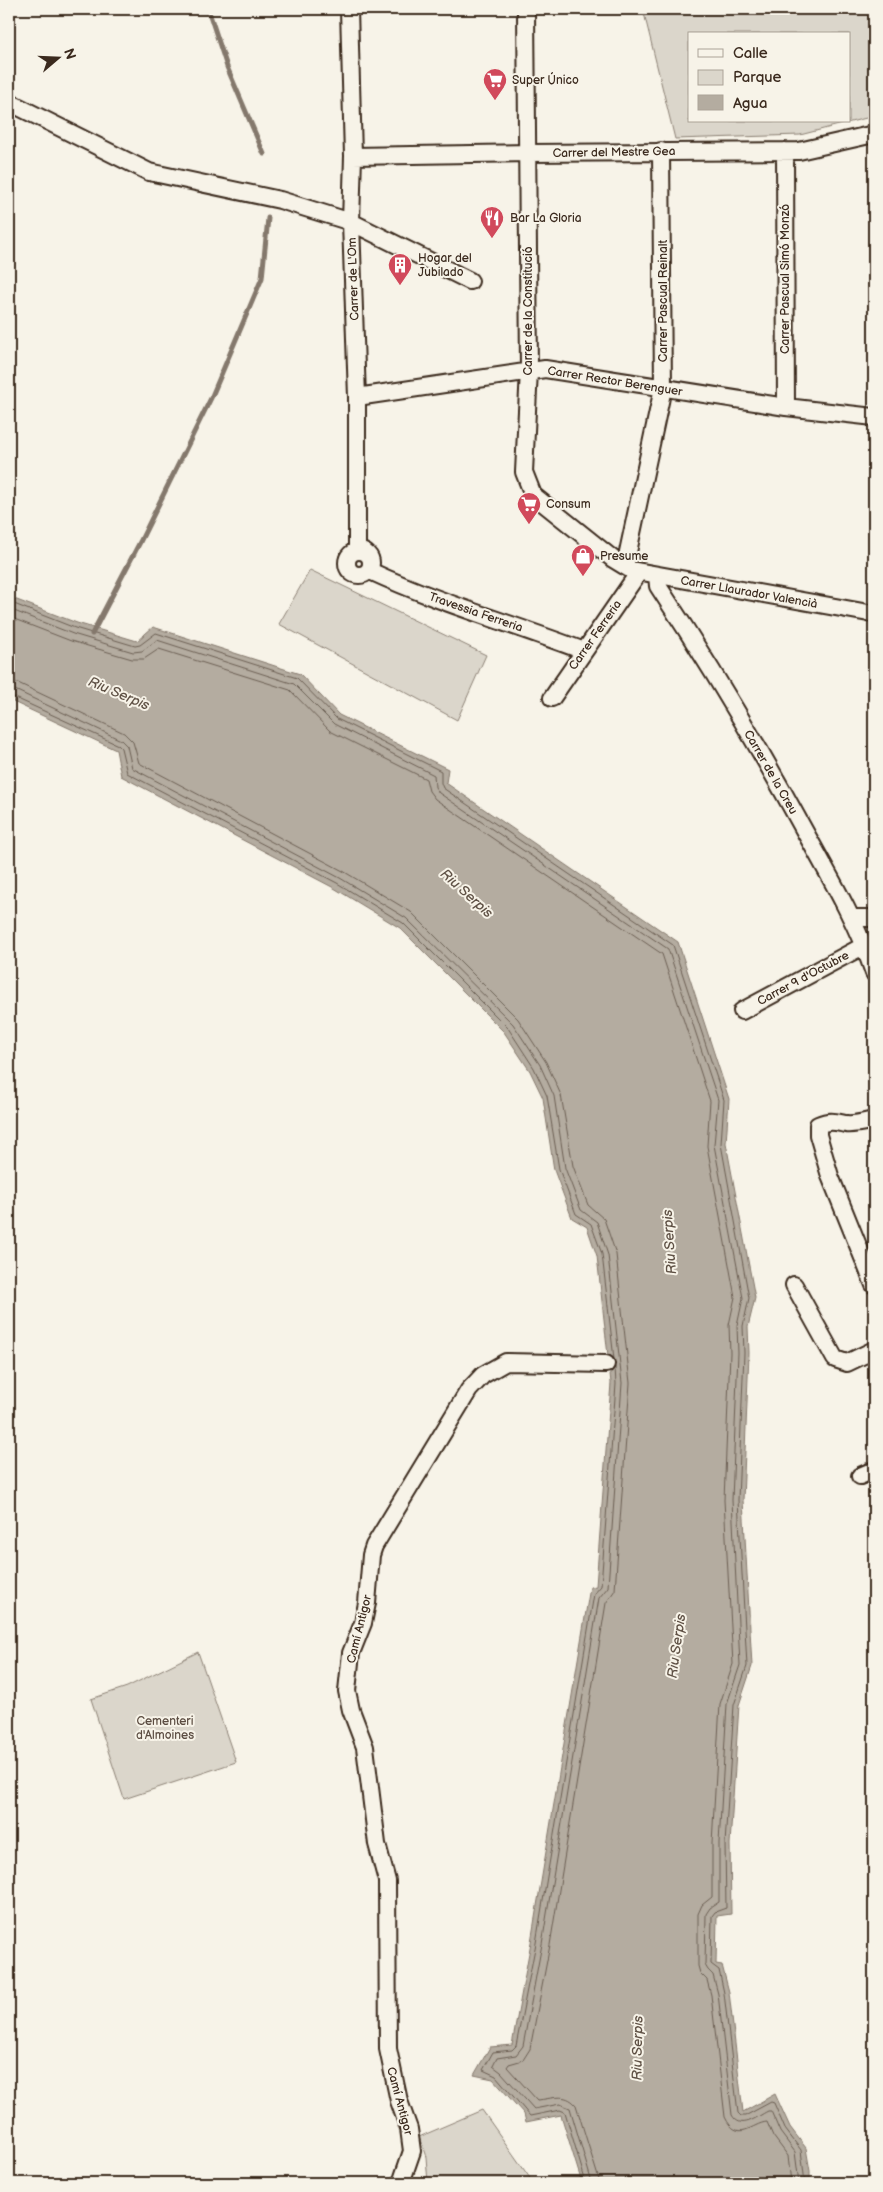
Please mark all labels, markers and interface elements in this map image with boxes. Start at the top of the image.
north arrow [32,32,82,82]
legend [688,32,850,122]
text: Calle [733,44,768,63]
text: N [60,46,80,62]
supermarket icon: Super Único [482,67,508,101]
text: Parque [733,68,782,87]
place label: Super Único [512,71,579,88]
text: Agua [733,94,767,113]
street label: Carrer del Mestre Gea [552,144,676,161]
street label: Carrer Pascual Simó Monzó [778,204,793,354]
restaurant icon: Bar La Gloria [479,205,505,239]
place label: Bar La Gloria [510,211,582,226]
street label: Carrer de L'Om [345,237,362,321]
street label: Carrer Pascual Reinalt [656,239,671,362]
street label: Carrer de la Constitució [521,246,536,376]
place label: Hogar del Jubilado [418,251,472,280]
building icon: Hogar del Jubilado [387,252,413,286]
street label: Carrer Rector Berenguer [546,363,684,400]
supermarket icon: Consum [516,491,542,525]
place label: Consum [546,497,591,512]
shop icon: Presume [570,543,596,577]
place label: Presume [600,549,648,564]
street label: Carrer Llaurador Valencià [679,573,819,612]
street label: Travessia Ferreria [427,589,525,636]
street label: Carrer Ferreria [566,597,625,673]
water label: Riu Serpis [86,673,152,714]
street label: Carrer de la Creu [740,727,801,817]
water label: Riu Serpis [437,865,496,921]
street label: Carrer 9 d'Octubre [755,948,852,1009]
water label: Riu Serpis [659,1209,680,1275]
street label: Camí Antigor [344,1593,375,1665]
water label: Riu Serpis [664,1613,689,1679]
park label: Cementeri d'Almoines [136,1714,194,1743]
water label: Riu Serpis [628,2015,647,2081]
street label: Camí Antigor [383,2065,416,2138]

